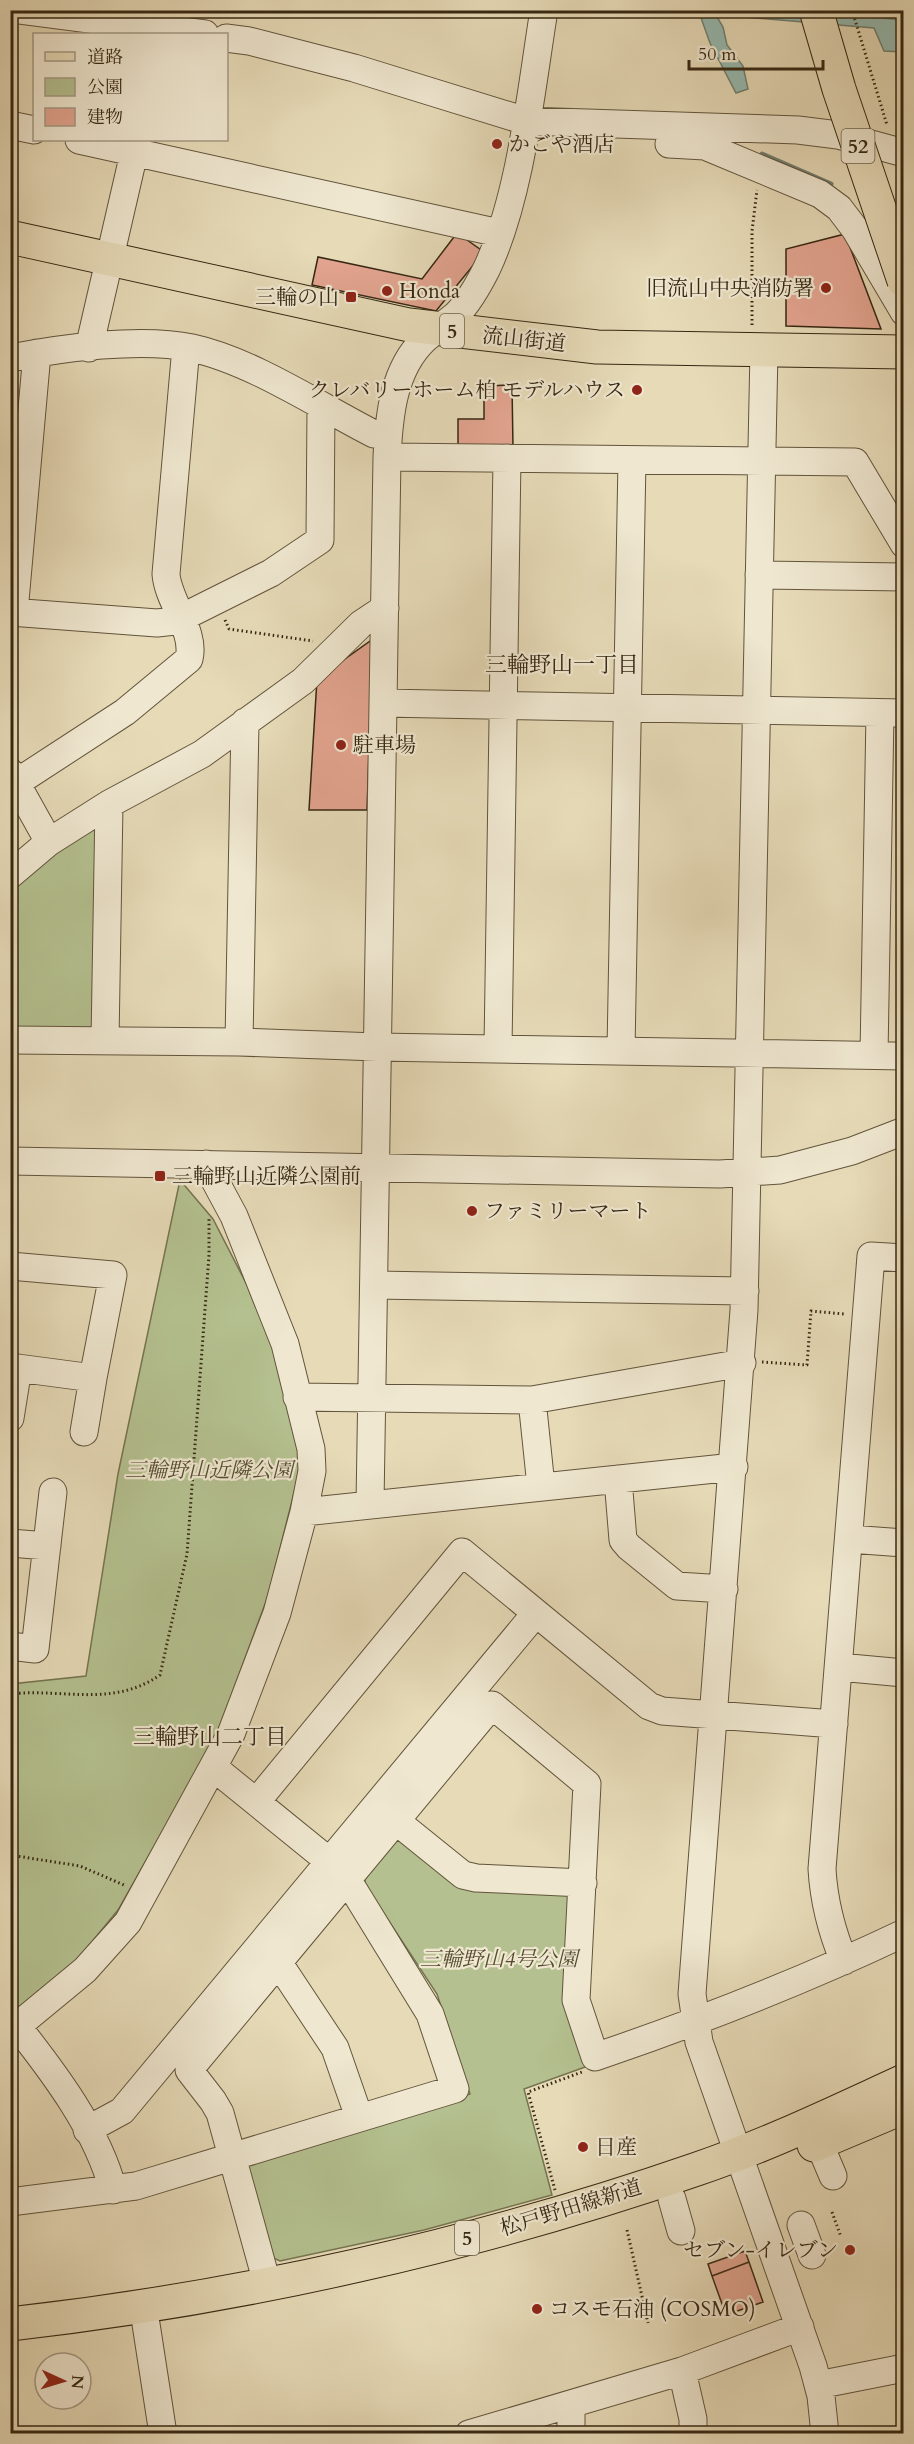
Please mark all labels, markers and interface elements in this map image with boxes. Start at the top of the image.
legend [33,33,228,141]
scale bar [689,33,822,71]
text: 50 m [698,42,737,67]
text: 道路 [87,45,123,70]
text: 公園 [87,75,123,100]
text: 建物 [87,105,123,130]
road number: 52 [842,129,874,163]
place label: かごや酒店 [509,130,614,159]
marker: かごや酒店 [490,137,504,151]
place label: 旧流山中央消防署 [646,274,814,303]
place label: Honda [399,277,460,306]
marker: 旧流山中央消防署 [819,281,833,295]
place label: 三輪の山 [255,283,339,312]
marker: Honda [380,284,394,298]
marker: 三輪の山 [344,290,358,304]
road number: 5 [440,314,464,348]
street label: 流山街道 [481,321,567,359]
place label: クレバリーホーム柏 モデルハウス [309,376,625,405]
marker: クレバリーホーム柏 モデルハウス [630,383,644,397]
district label: 三輪野山一丁目 [485,650,639,680]
place label: 駐車場 [353,731,416,760]
marker: 駐車場 [334,738,348,752]
place label: 三輪野山近隣公園前 [172,1162,361,1191]
marker: 三輪野山近隣公園前 [153,1169,167,1183]
place label: ファミリーマート [484,1197,652,1226]
marker: ファミリーマート [465,1204,479,1218]
park label: 三輪野山近隣公園 [125,1456,296,1485]
district label: 三輪野山二丁目 [133,1722,287,1752]
park label: 三輪野山4号公園 [420,1945,581,1974]
place label: 日産 [595,2133,637,2162]
marker: 日産 [576,2140,590,2154]
street label: 松戸野田線新道 [496,2173,646,2243]
road number: 5 [455,2221,479,2255]
place label: セブン-イレブン [683,2236,838,2265]
marker: セブン-イレブン [843,2243,857,2257]
place label: コスモ石油 (COSMO) [549,2295,756,2324]
marker: コスモ石油 (COSMO) [530,2302,544,2316]
north arrow [33,2351,93,2411]
text: N [66,2374,88,2390]

